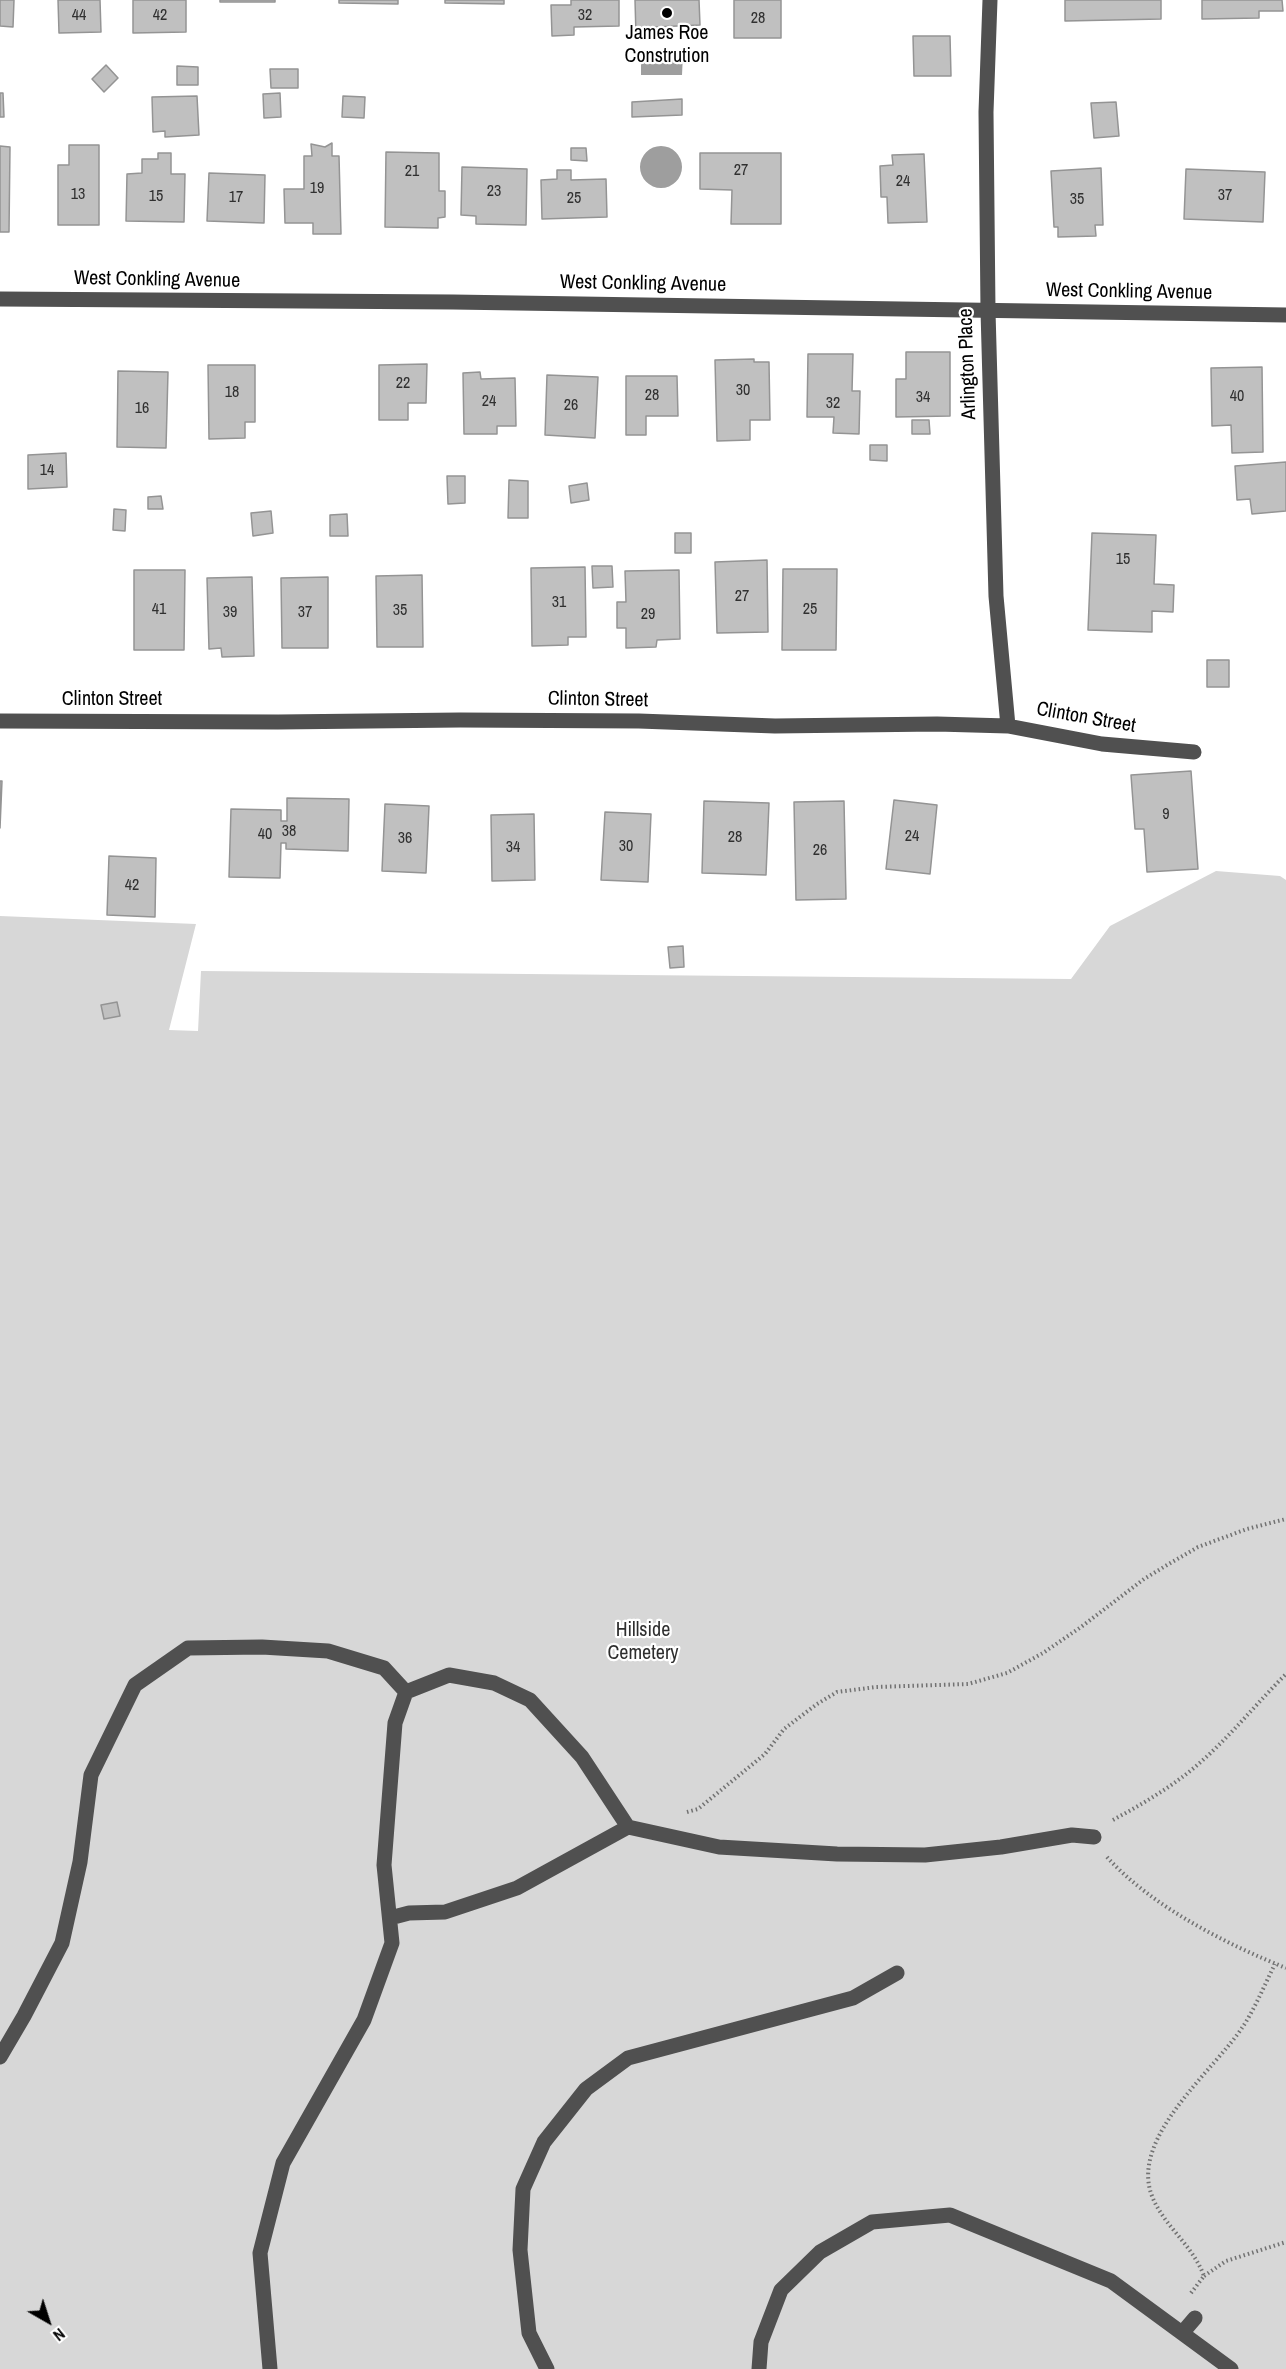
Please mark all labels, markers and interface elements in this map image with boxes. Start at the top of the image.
house number: 44 [72,6,86,26]
house number: 42 [153,6,167,26]
house number: 32 [578,6,592,26]
marker: James Roe Constrution [660,6,674,20]
house number: 28 [751,9,765,29]
place label: James Roe Constrution [625,22,709,69]
house number: 27 [734,161,748,181]
house number: 21 [405,162,419,182]
house number: 24 [896,172,910,192]
house number: 19 [310,179,324,199]
house number: 23 [487,182,501,202]
house number: 13 [71,185,85,205]
house number: 37 [1218,186,1232,206]
house number: 15 [149,187,163,207]
house number: 17 [229,188,243,208]
house number: 25 [567,189,581,209]
house number: 35 [1070,190,1084,210]
street label: West Conkling Avenue [74,267,240,293]
street label: West Conkling Avenue [560,271,726,297]
street label: West Conkling Avenue [1046,279,1212,305]
street label: Arlington Place [954,308,982,420]
house number: 22 [396,374,410,394]
house number: 30 [736,381,750,401]
house number: 18 [225,383,239,403]
house number: 28 [645,386,659,406]
house number: 40 [1230,387,1244,407]
house number: 34 [916,388,930,408]
house number: 24 [482,392,496,412]
house number: 32 [826,394,840,414]
house number: 26 [564,396,578,416]
house number: 16 [135,399,149,419]
house number: 14 [40,461,54,481]
house number: 15 [1116,550,1130,570]
house number: 27 [735,587,749,607]
house number: 31 [552,593,566,613]
house number: 41 [152,600,166,620]
house number: 25 [803,600,817,620]
house number: 35 [393,601,407,621]
house number: 39 [223,603,237,623]
house number: 37 [298,603,312,623]
house number: 29 [641,605,655,625]
street label: Clinton Street [548,687,648,713]
street label: Clinton Street [62,688,162,712]
street label: Clinton Street [1035,697,1137,739]
house number: 9 [1162,805,1170,825]
house number: 38 [282,822,296,842]
house number: 40 [258,825,272,845]
house number: 24 [905,827,919,847]
house number: 28 [728,828,742,848]
house number: 36 [398,829,412,849]
house number: 30 [619,837,633,857]
house number: 34 [506,838,520,858]
house number: 26 [813,841,827,861]
house number: 42 [125,876,139,896]
park label: Hillside Cemetery [607,1619,679,1666]
north arrow [18,2291,78,2351]
text: N [49,2323,70,2347]

